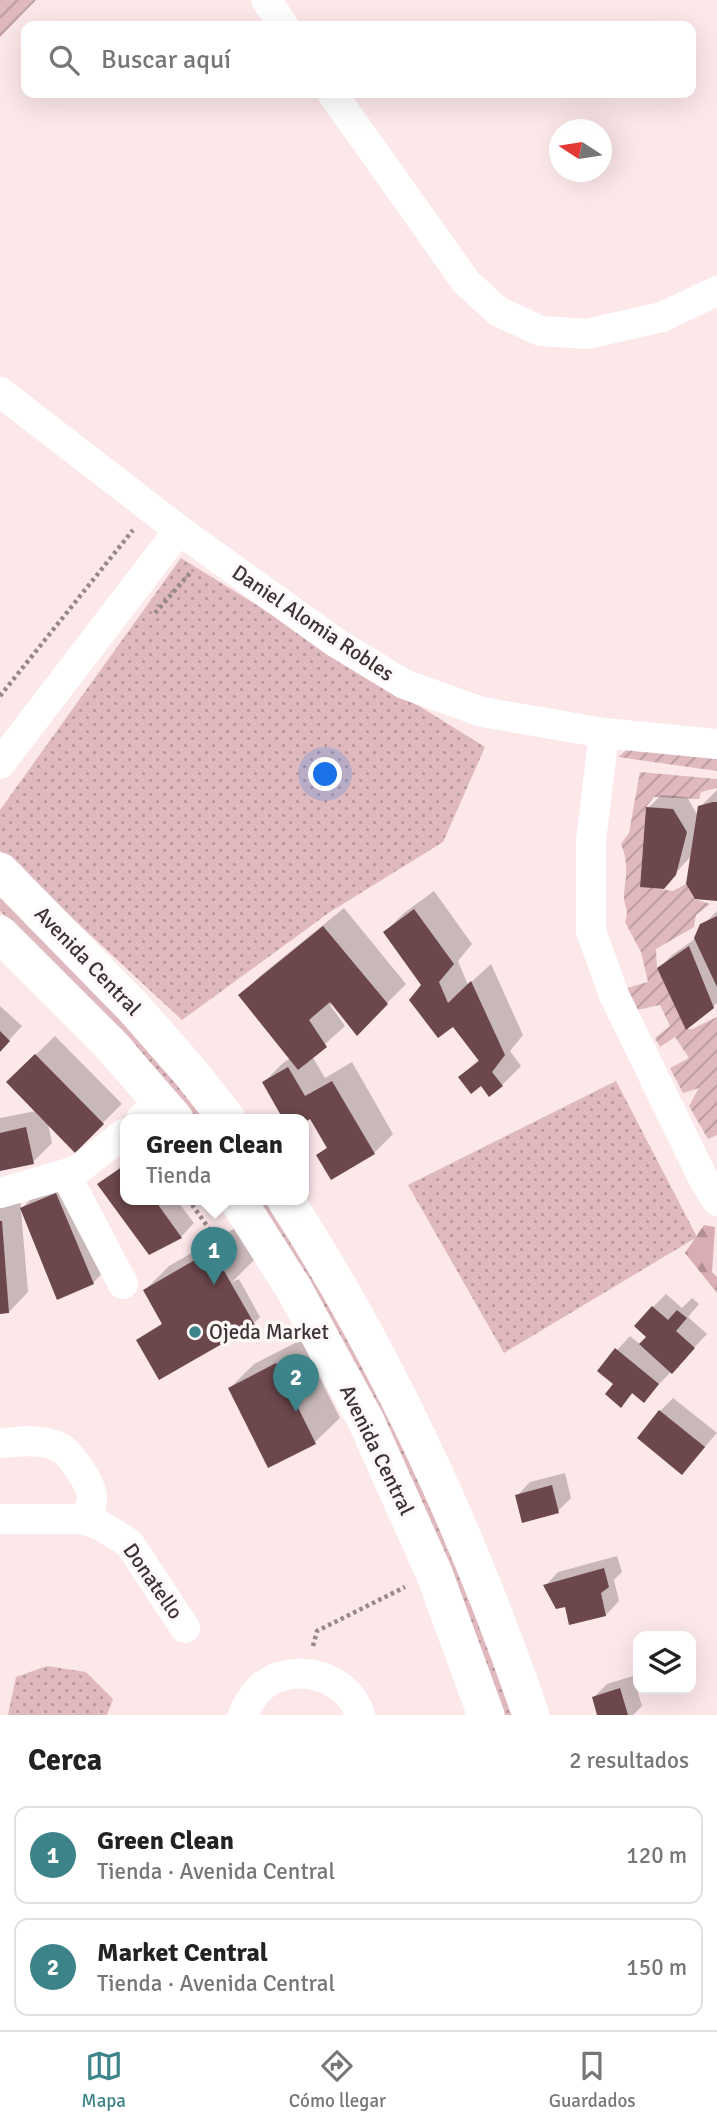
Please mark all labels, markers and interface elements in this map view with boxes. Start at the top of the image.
search box [21,21,696,98]
icon: search [45,41,83,79]
text: Buscar aquí [101,44,231,76]
north arrow [549,119,612,182]
street label: Daniel Alomia Robles [227,559,399,687]
your location [308,757,342,791]
street label: Avenida Central [29,901,147,1021]
popup [120,1114,309,1205]
text: Green Clean [146,1129,283,1161]
text: Tienda [146,1161,212,1190]
pin: 1 [191,1227,237,1285]
place label: Ojeda Market [209,1319,329,1345]
marker: Ojeda Market [187,1324,203,1340]
pin: 2 [273,1354,319,1412]
street label: Avenida Central [334,1380,420,1520]
street label: Donatello [117,1538,189,1624]
map controls [633,1631,696,1694]
button: layers [633,1631,696,1694]
text: Cerca [28,1742,102,1779]
text: 2 resultados [569,1746,689,1775]
text: Green Clean [97,1825,234,1857]
text: 1 [47,1841,59,1870]
text: 120 m [626,1841,687,1870]
text: Tienda · Avenida Central [97,1857,335,1886]
text: Market Central [97,1937,268,1969]
text: 2 [47,1953,59,1982]
text: 150 m [626,1953,687,1982]
text: Tienda · Avenida Central [97,1969,335,1998]
tab: Mapa [81,2047,126,2113]
tab: Cómo llegar [289,2047,386,2113]
tab: Guardados [549,2047,636,2113]

